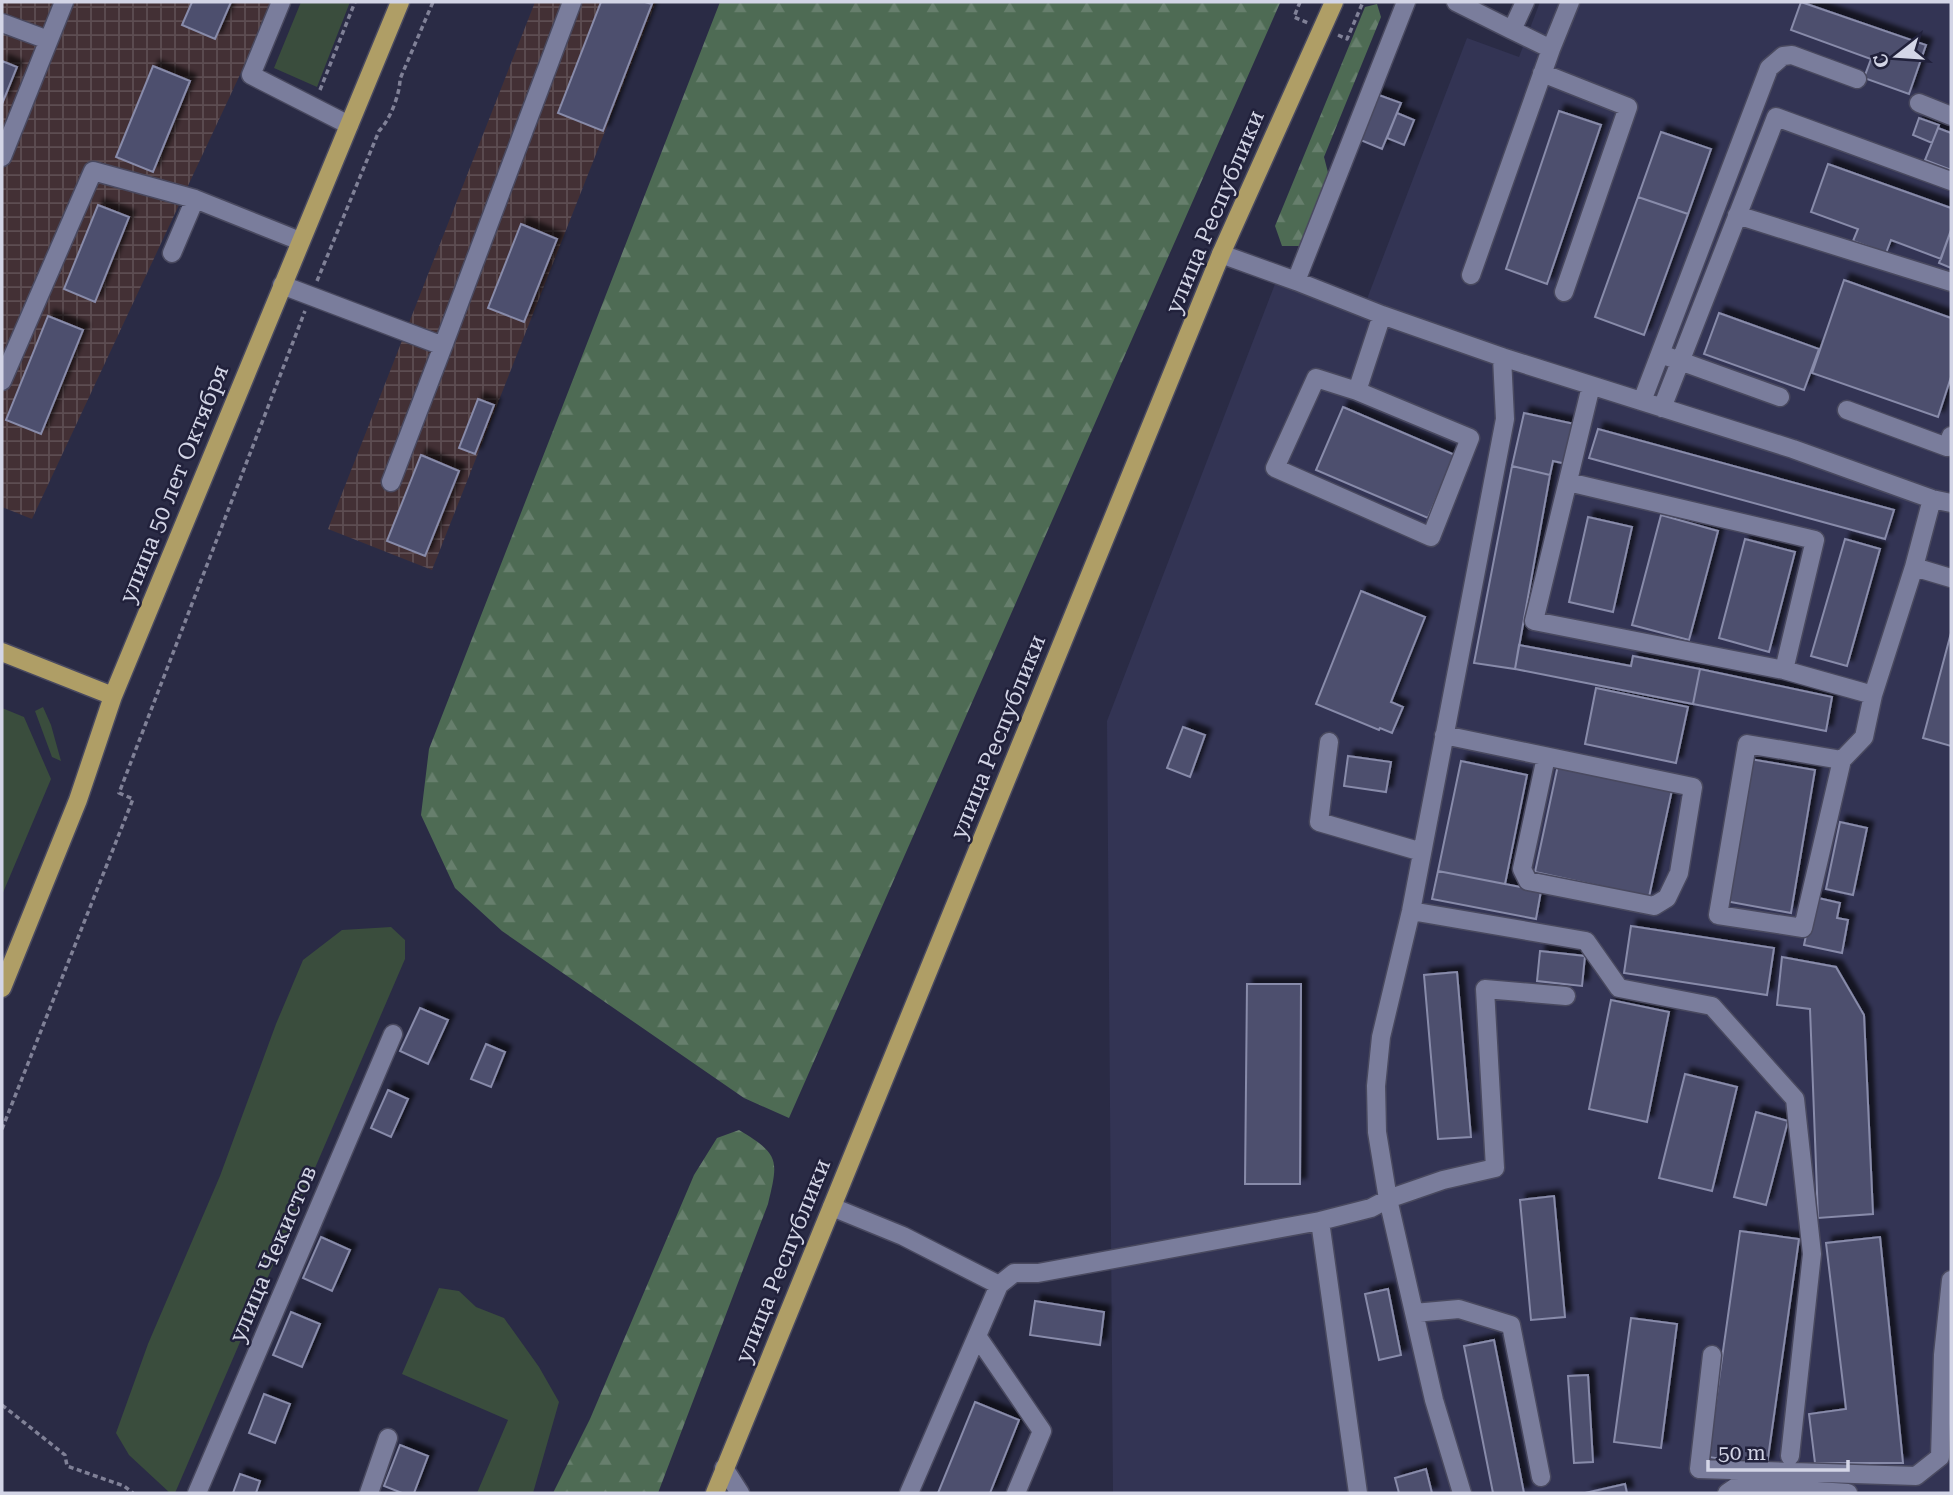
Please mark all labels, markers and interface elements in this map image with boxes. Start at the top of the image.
north arrow [1862,21,1932,91]
text: С [1868,51,1894,71]
street label: улица Республики [1160,106,1270,318]
street label: улица 50 лет Октября [114,361,234,607]
street label: улица Республики [945,631,1051,843]
street label: улица Республики [730,1155,836,1367]
street label: улица Чекистов [224,1162,322,1346]
scale bar [1708,1428,1848,1472]
text: 50 m [1718,1441,1766,1465]

